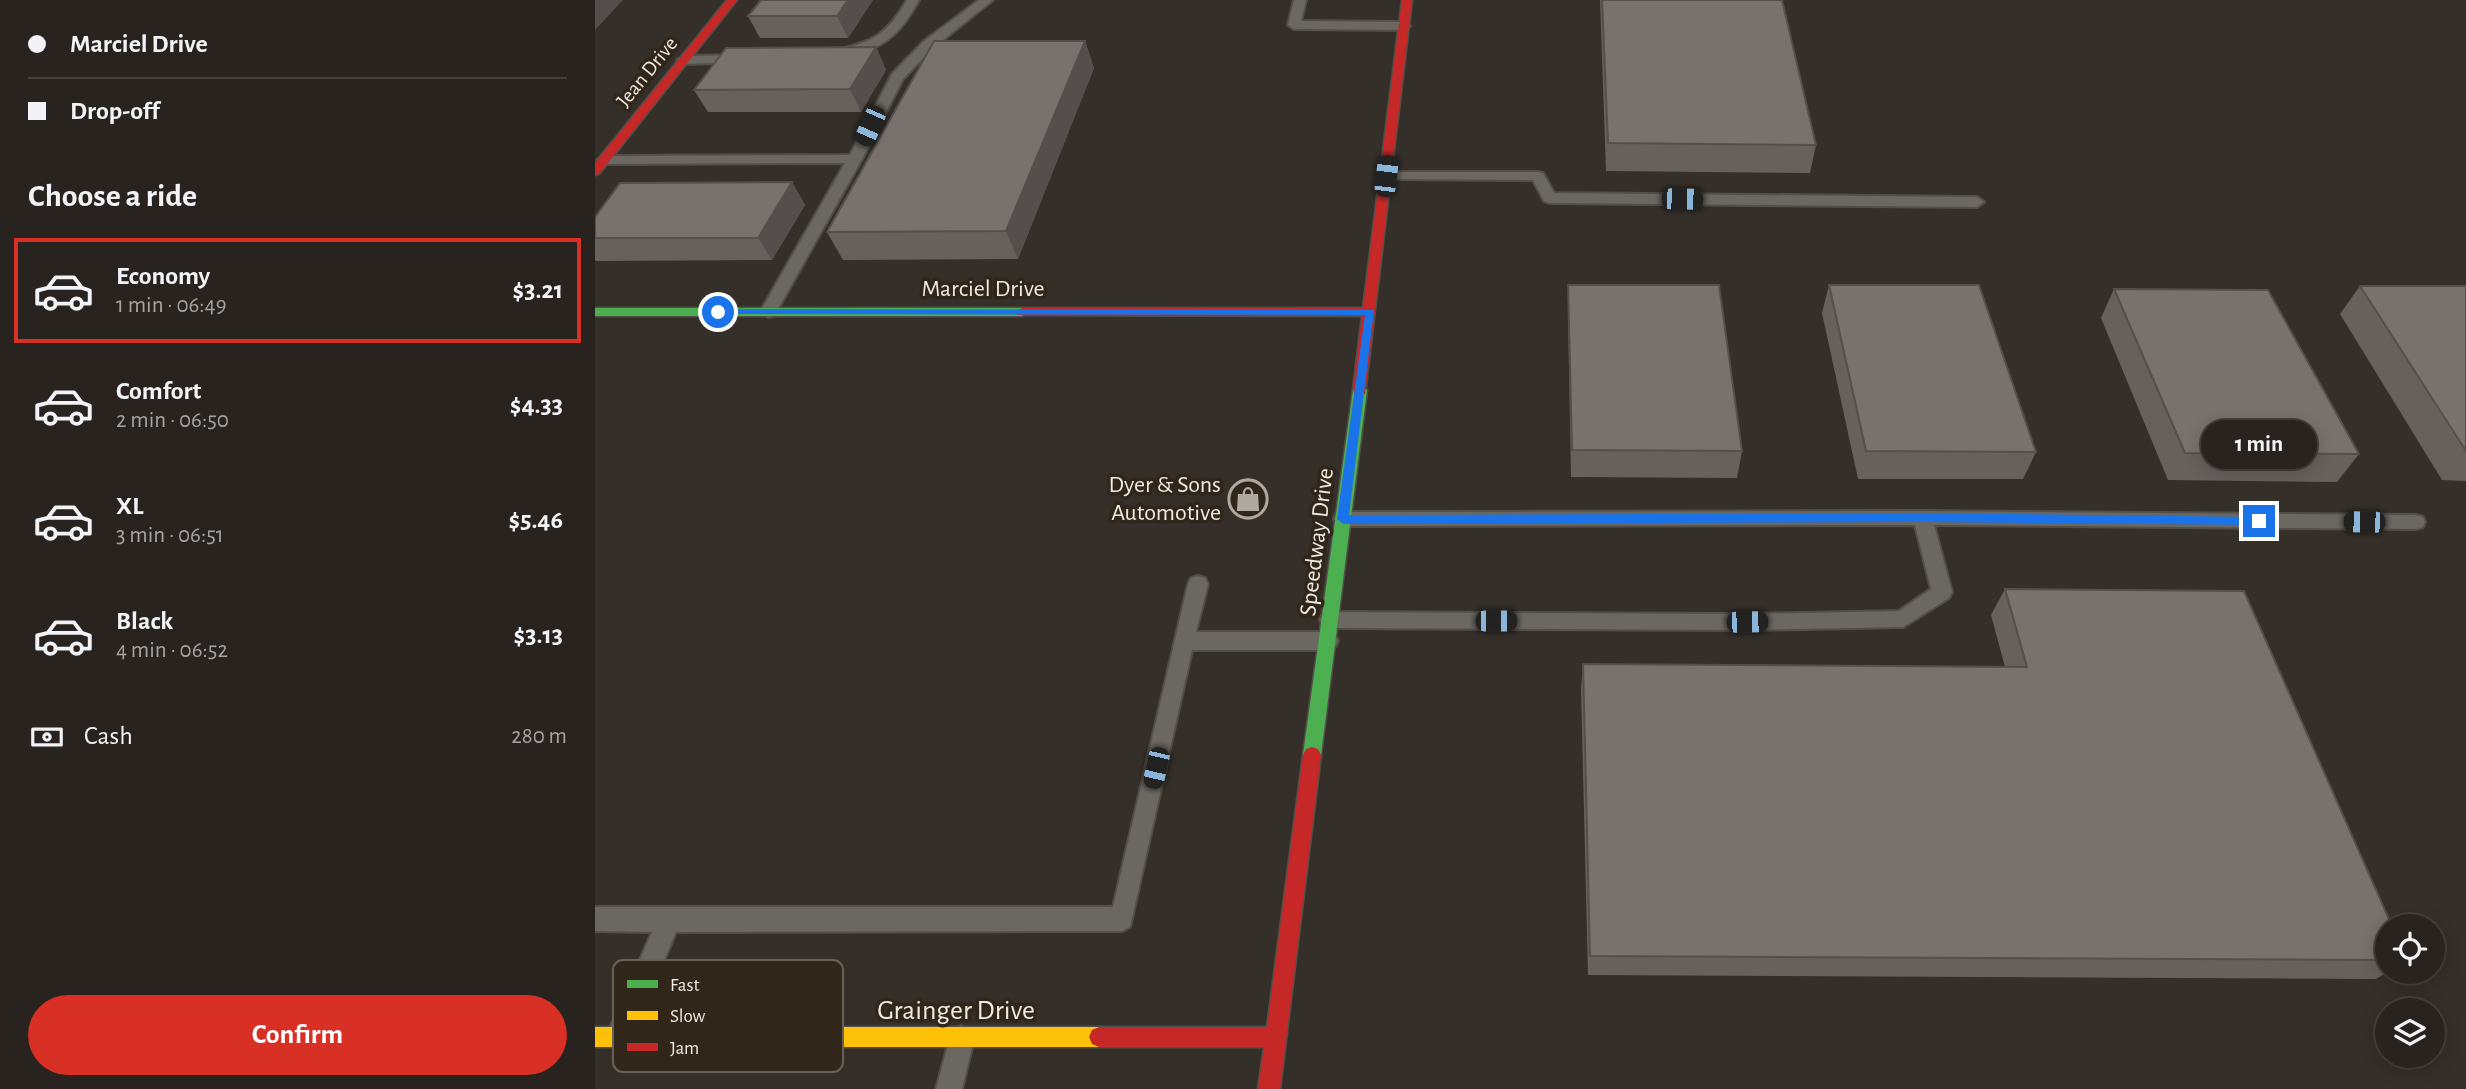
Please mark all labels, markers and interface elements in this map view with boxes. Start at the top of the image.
text: Marciel Drive [70,31,208,57]
street label: Jean Drive [613,33,681,111]
text: Drop-off [70,98,159,124]
car [852,103,889,149]
car [1374,154,1399,198]
text: Choose a ride [28,180,197,212]
car [1661,188,1704,210]
icon: car [32,259,95,322]
text: Economy [116,263,210,289]
text: $3.21 [513,277,563,303]
street label: Marciel Drive [921,277,1045,301]
text: 1 min · 06:49 [116,294,227,317]
route start [702,296,734,328]
icon: car [32,374,95,437]
text: Comfort [116,378,201,404]
text: $4.33 [510,392,563,418]
text: 2 min · 06:50 [116,409,229,432]
callout: 1 min [2201,420,2317,468]
text: 1 min [2235,433,2283,456]
street label: Speedway Drive [1296,467,1338,617]
place label: Dyer & Sons Automotive [1109,473,1221,525]
shop icon: Dyer & Sons Automotive [1227,478,1269,520]
icon: car [32,489,95,552]
text: XL [116,493,143,519]
route end [2243,505,2275,537]
text: $5.46 [508,507,563,533]
car [2343,511,2386,533]
text: 3 min · 06:51 [116,524,224,547]
icon: car [32,604,95,667]
text: Black [116,608,173,634]
car [1476,611,1518,632]
car [1726,611,1769,633]
text: $3.13 [514,622,563,648]
text: 4 min · 06:52 [116,639,228,662]
icon: cash [28,718,66,756]
text: Cash [84,723,133,749]
text: 280 m [511,725,567,748]
car [1142,745,1171,791]
map controls [2375,914,2445,1068]
button: locate [2375,914,2445,984]
legend [613,960,843,1072]
text: Fast [670,976,700,995]
button: Confirm [28,995,567,1075]
street label: Grainger Drive [877,997,1035,1025]
button: layers [2375,998,2445,1068]
text: Slow [670,1007,706,1026]
text: Jam [670,1039,699,1058]

